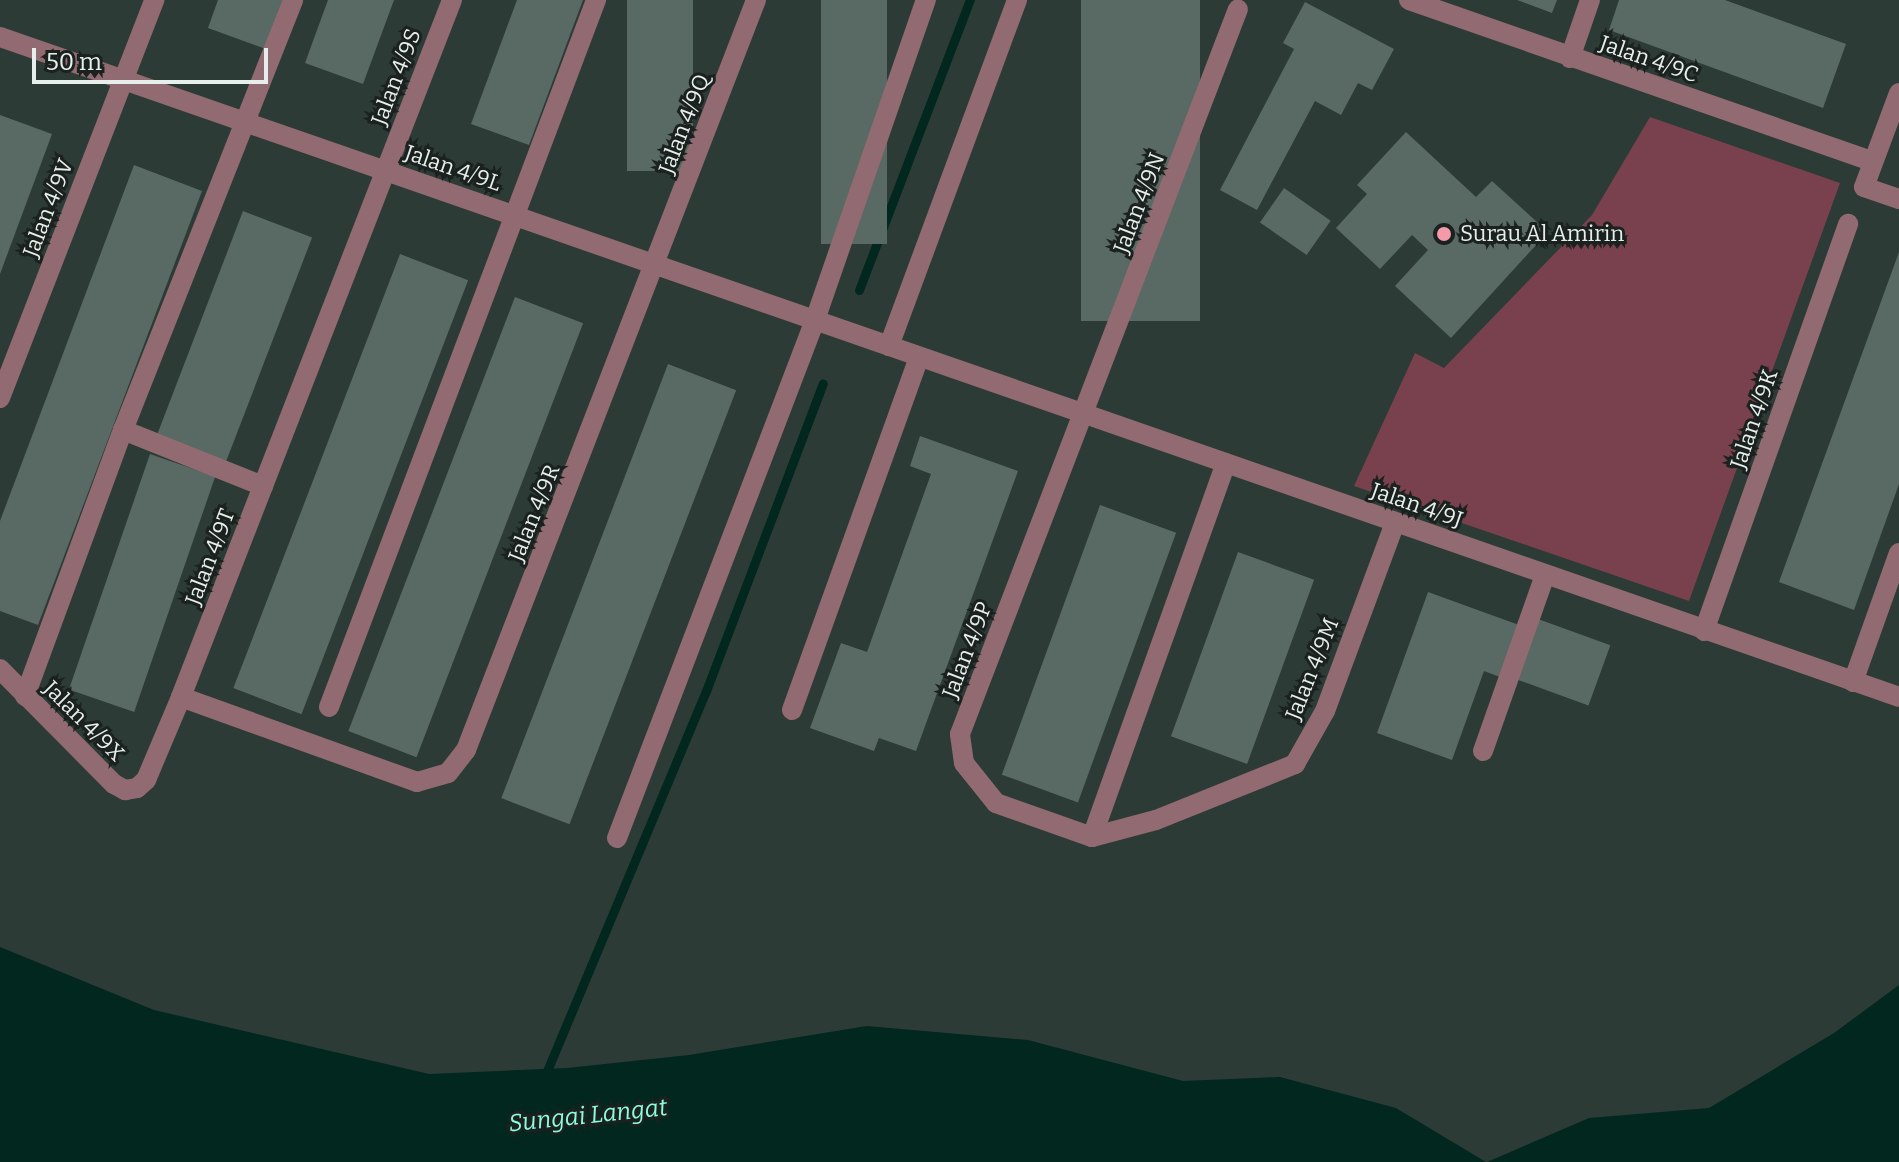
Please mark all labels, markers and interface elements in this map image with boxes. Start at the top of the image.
street label: Jalan 4/9S [366,25,426,129]
street label: Jalan 4/9C [1596,30,1702,88]
scale bar [36,32,272,82]
text: 50 m [46,48,102,76]
street label: Jalan 4/9Q [653,70,715,178]
street label: Jalan 4/9L [401,139,505,197]
street label: Jalan 4/9N [1108,149,1170,257]
street label: Jalan 4/9V [17,155,79,261]
place label: Surau Al Amirin [1460,221,1624,247]
marker: Surau Al Amirin [1435,225,1453,243]
street label: Jalan 4/9K [1725,366,1783,472]
street label: Jalan 4/9R [503,461,565,565]
street label: Jalan 4/9J [1368,477,1466,533]
street label: Jalan 4/9T [180,505,240,609]
street label: Jalan 4/9P [937,598,997,702]
street label: Jalan 4/9M [1280,614,1344,724]
street label: Jalan 4/9X [38,675,130,767]
water label: Sungai Langat [507,1093,669,1139]

